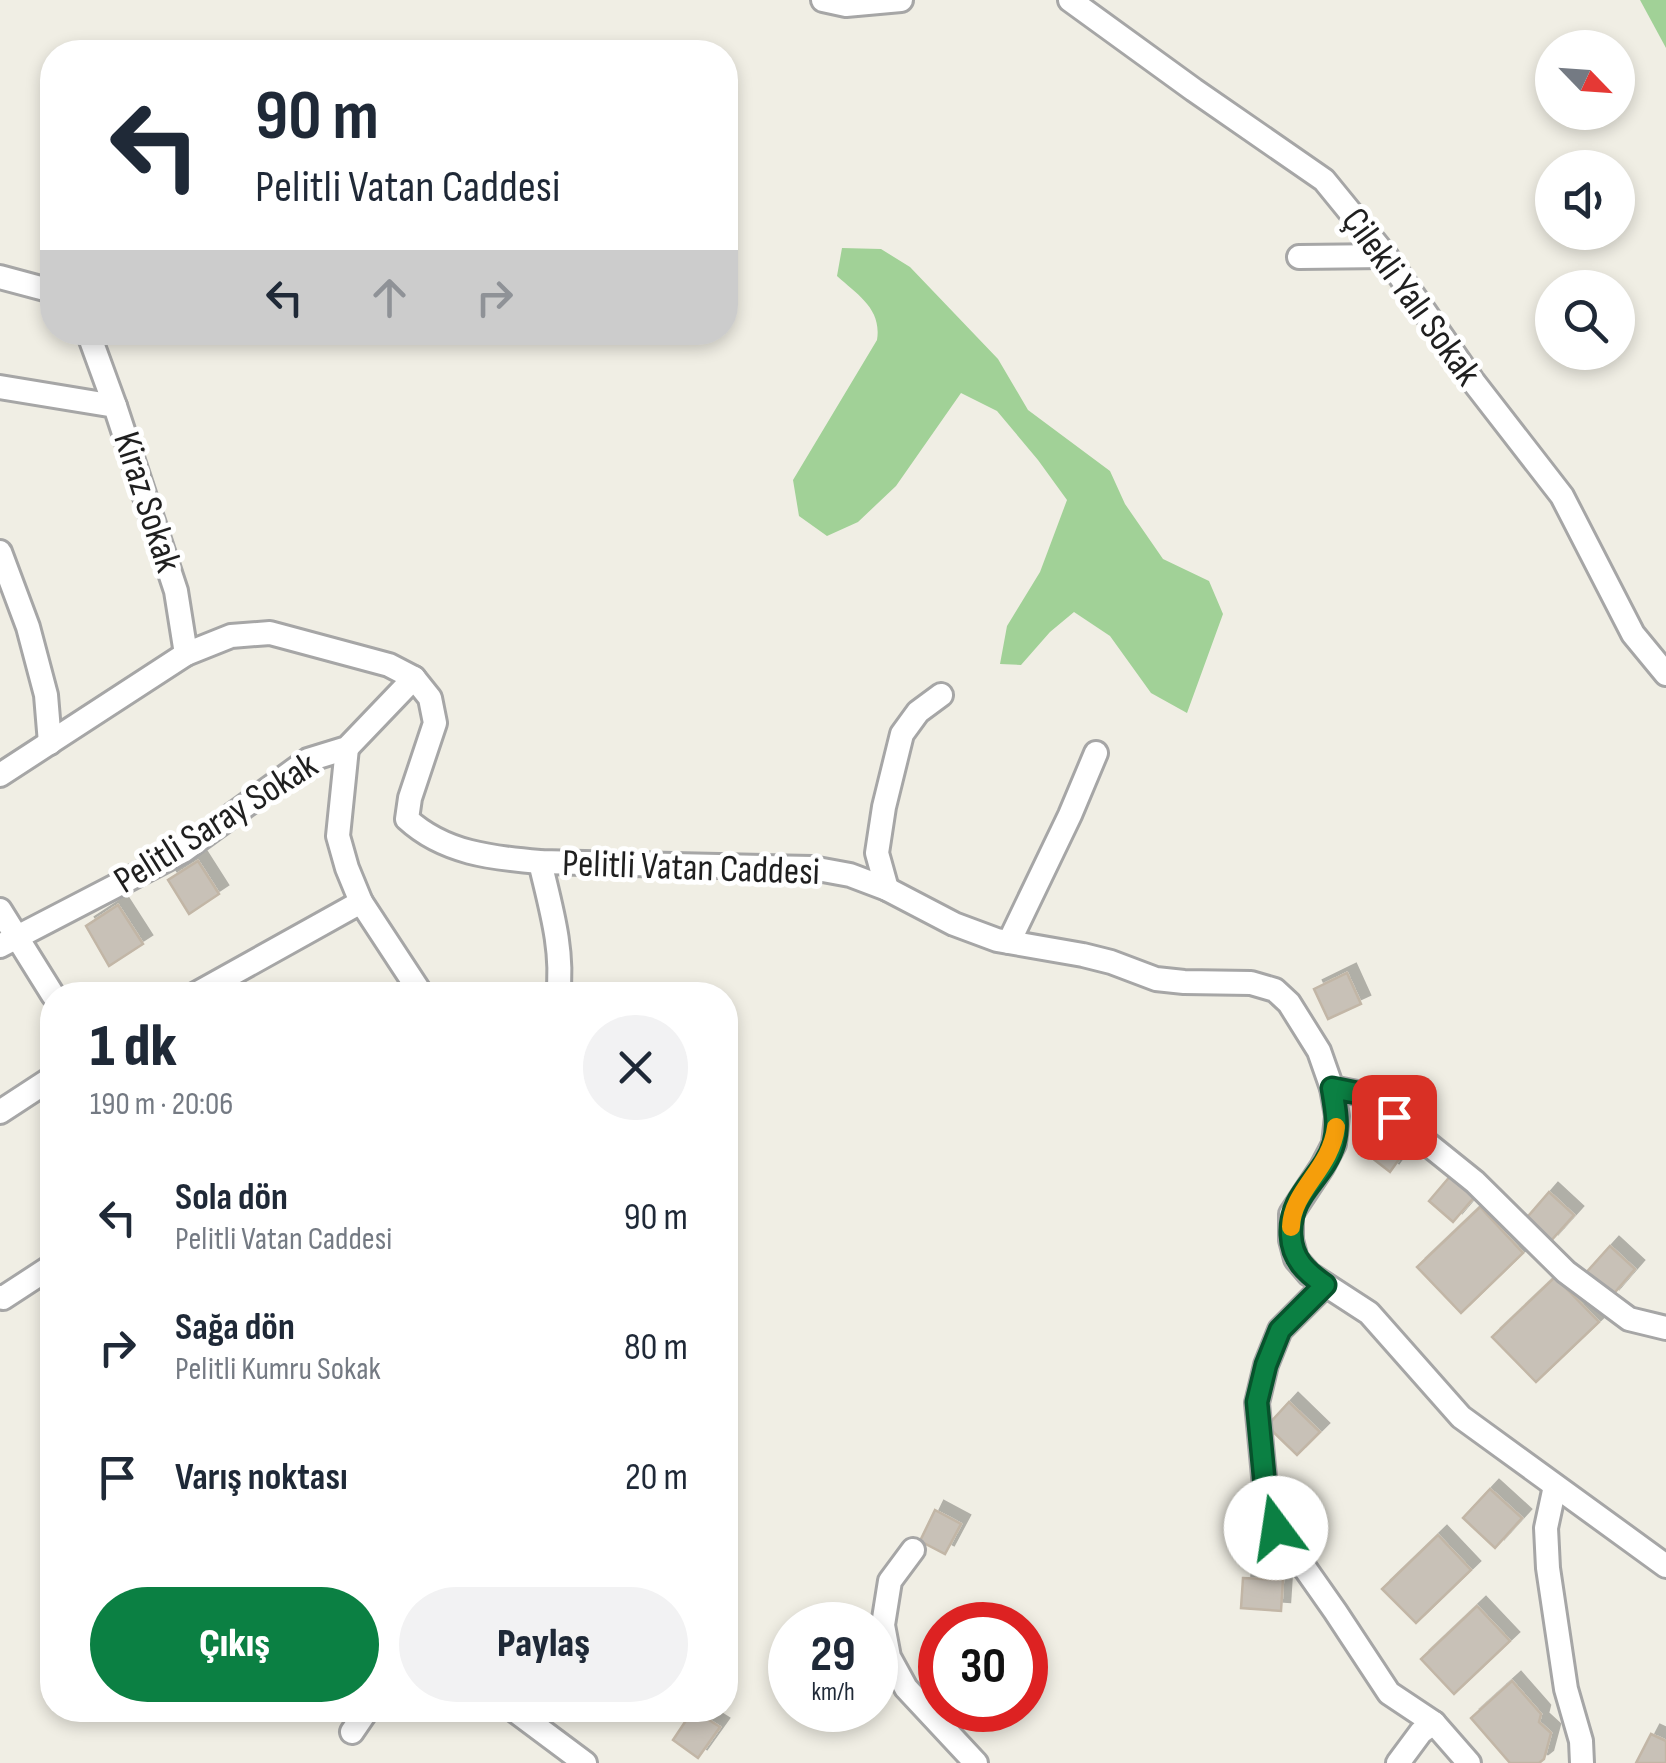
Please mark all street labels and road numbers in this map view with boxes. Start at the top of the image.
street label: Çilekli Yalı Sokak [1332,200,1491,395]
street label: Kiraz Sokak [103,426,191,578]
street label: Pelitli Saray Sokak [106,743,326,903]
street label: Pelitli Vatan Caddesi [561,841,821,895]

